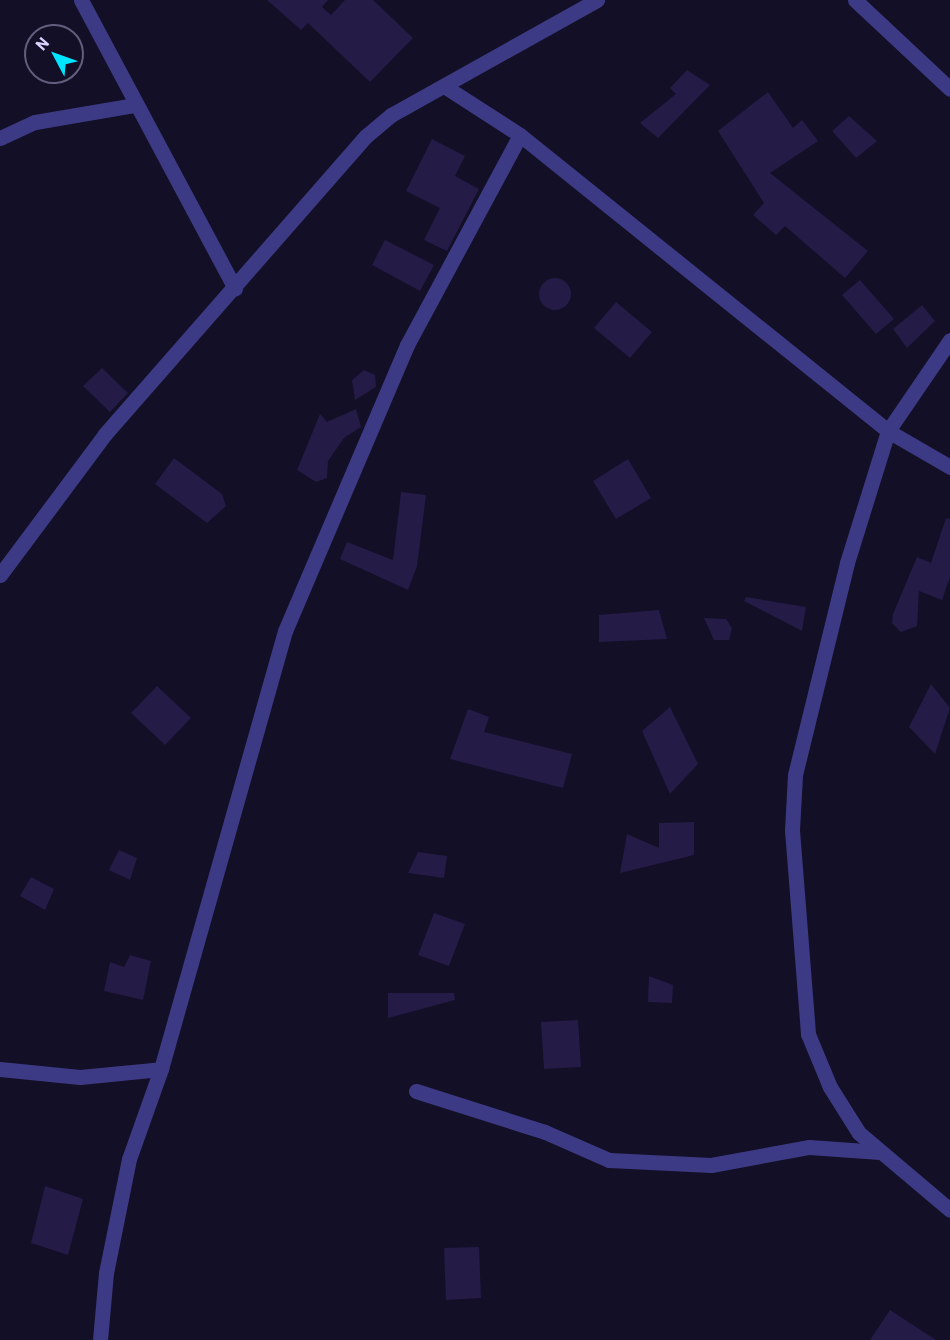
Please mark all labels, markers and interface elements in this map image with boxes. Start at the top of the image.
north arrow [24,24,84,84]
text: N [31,33,52,53]

